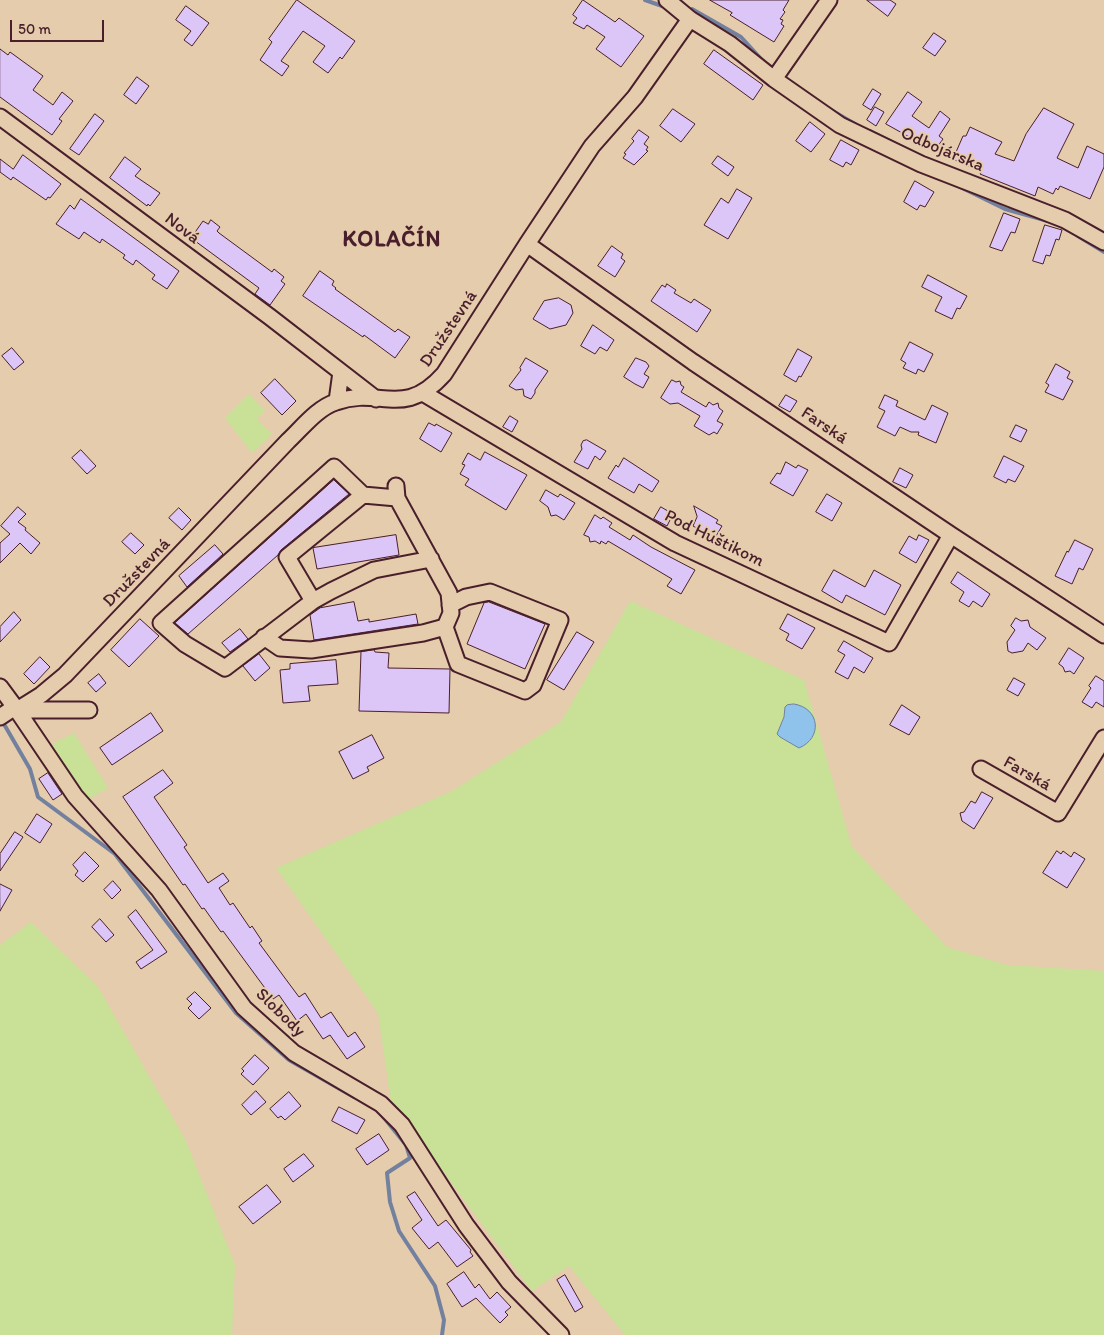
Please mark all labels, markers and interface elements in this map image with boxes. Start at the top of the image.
scale bar [12,10,106,42]
text: 50 m [18,20,51,38]
street label: Odbojárska [897,123,987,177]
street label: Nová [160,209,204,249]
district label: KOLAČÍN [342,227,442,253]
street label: Družstevná [415,286,483,372]
street label: Farská [796,403,852,449]
street label: Pod Húštikom [661,506,767,572]
street label: Družstevná [99,534,175,612]
street label: Farská [999,752,1055,796]
street label: Slobody [250,984,310,1042]

